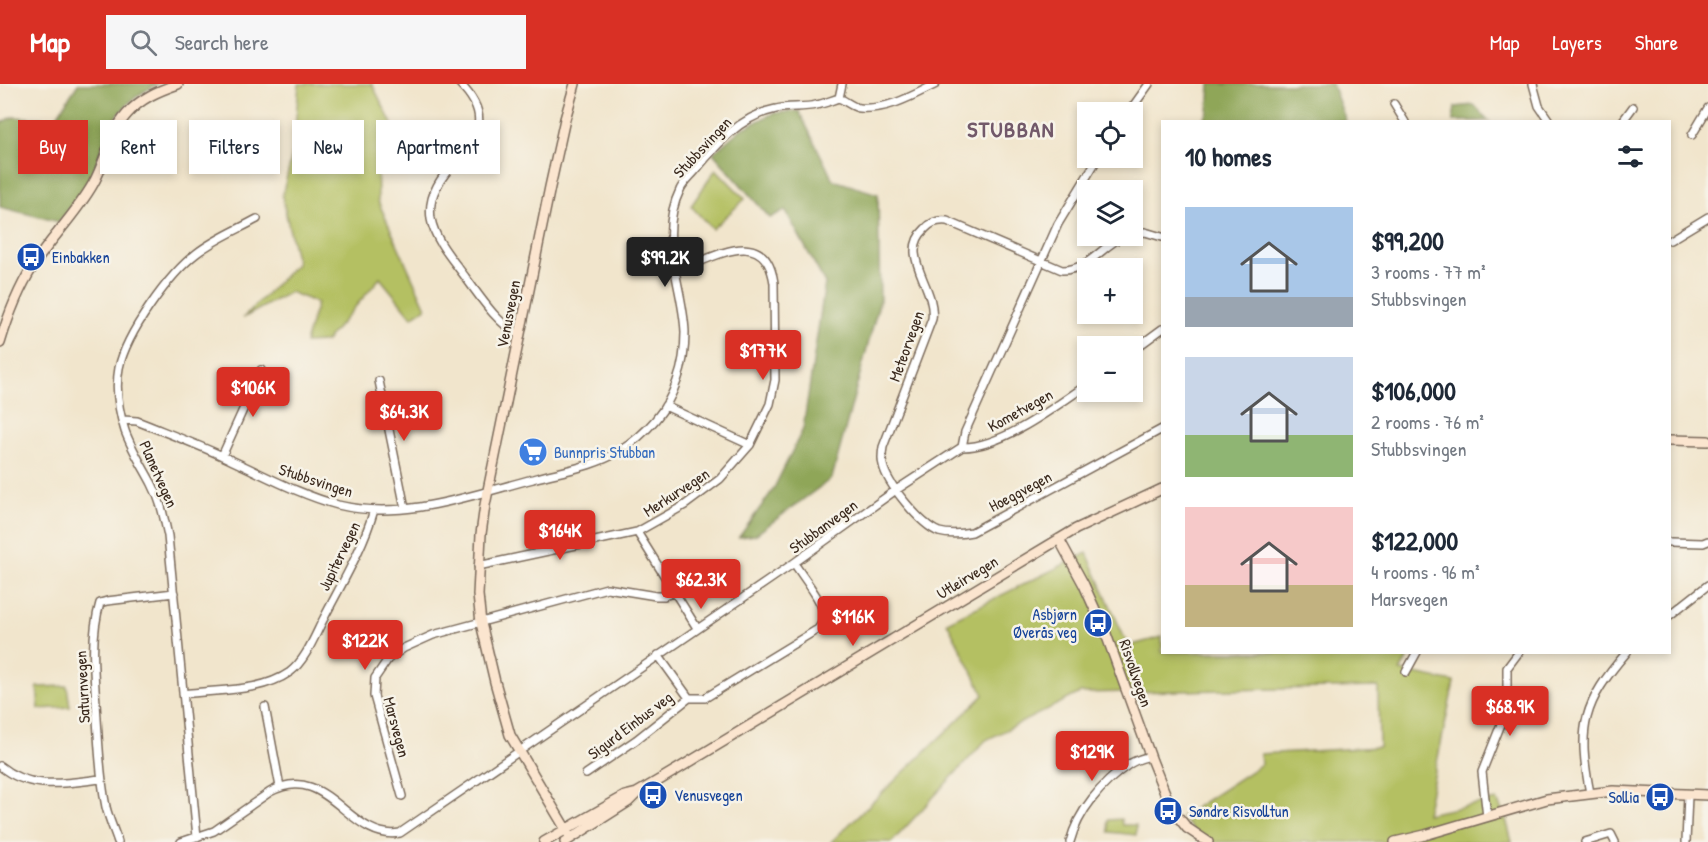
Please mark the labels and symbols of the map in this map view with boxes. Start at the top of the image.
street label: Stubbsvingen [668,112,736,182]
district label: STUBBAN [967,114,1055,144]
pin: $99.2K [616,237,714,288]
bus stop icon: Einbakken [15,241,47,273]
place label: Einbakken [52,246,110,268]
street label: Venusvegen [491,278,525,350]
street label: Meteorvegen [883,308,929,384]
pin: $177K [721,330,805,381]
pin: $106K [211,367,295,418]
street label: Kometvegen [984,383,1056,437]
pin: $64.3K [355,391,453,442]
supermarket icon: Bunnpris Stubban [517,436,549,468]
street label: Planetvegen [135,437,183,511]
place label: Bunnpris Stubban [554,441,655,463]
street label: Stubbsvingen [276,458,356,502]
street label: Merkurvegen [639,462,713,522]
street label: Hoeggvegen [985,465,1055,517]
street label: Stubbanvegen [784,494,862,558]
pin: $164K [518,510,602,561]
street label: Jupitervegen [313,518,365,594]
street label: Utleirvegen [932,550,1002,604]
pin: $62.3K [652,559,750,610]
pin: $116K [811,596,895,647]
place label: Asbjørn Øverås veg [1013,603,1077,643]
bus stop icon: Asbjørn Øverås veg [1082,607,1114,639]
pin: $122K [323,620,407,671]
street label: Risvollvegen [1114,636,1158,710]
street label: Saturnvegen [69,650,95,724]
street label: Sigurd Einbus veg [583,686,677,764]
pin: $68.9K [1461,686,1559,737]
street label: Marsvegen [378,694,416,760]
pin: $129K [1050,731,1134,782]
bus stop icon: Venusvegen [637,779,669,811]
bus stop icon: Sollia [1644,781,1676,813]
place label: Venusvegen [674,784,743,806]
place label: Sollia [1608,786,1639,808]
bus stop icon: Søndre Risvolltun [1152,795,1184,827]
place label: Søndre Risvolltun [1189,800,1289,822]

